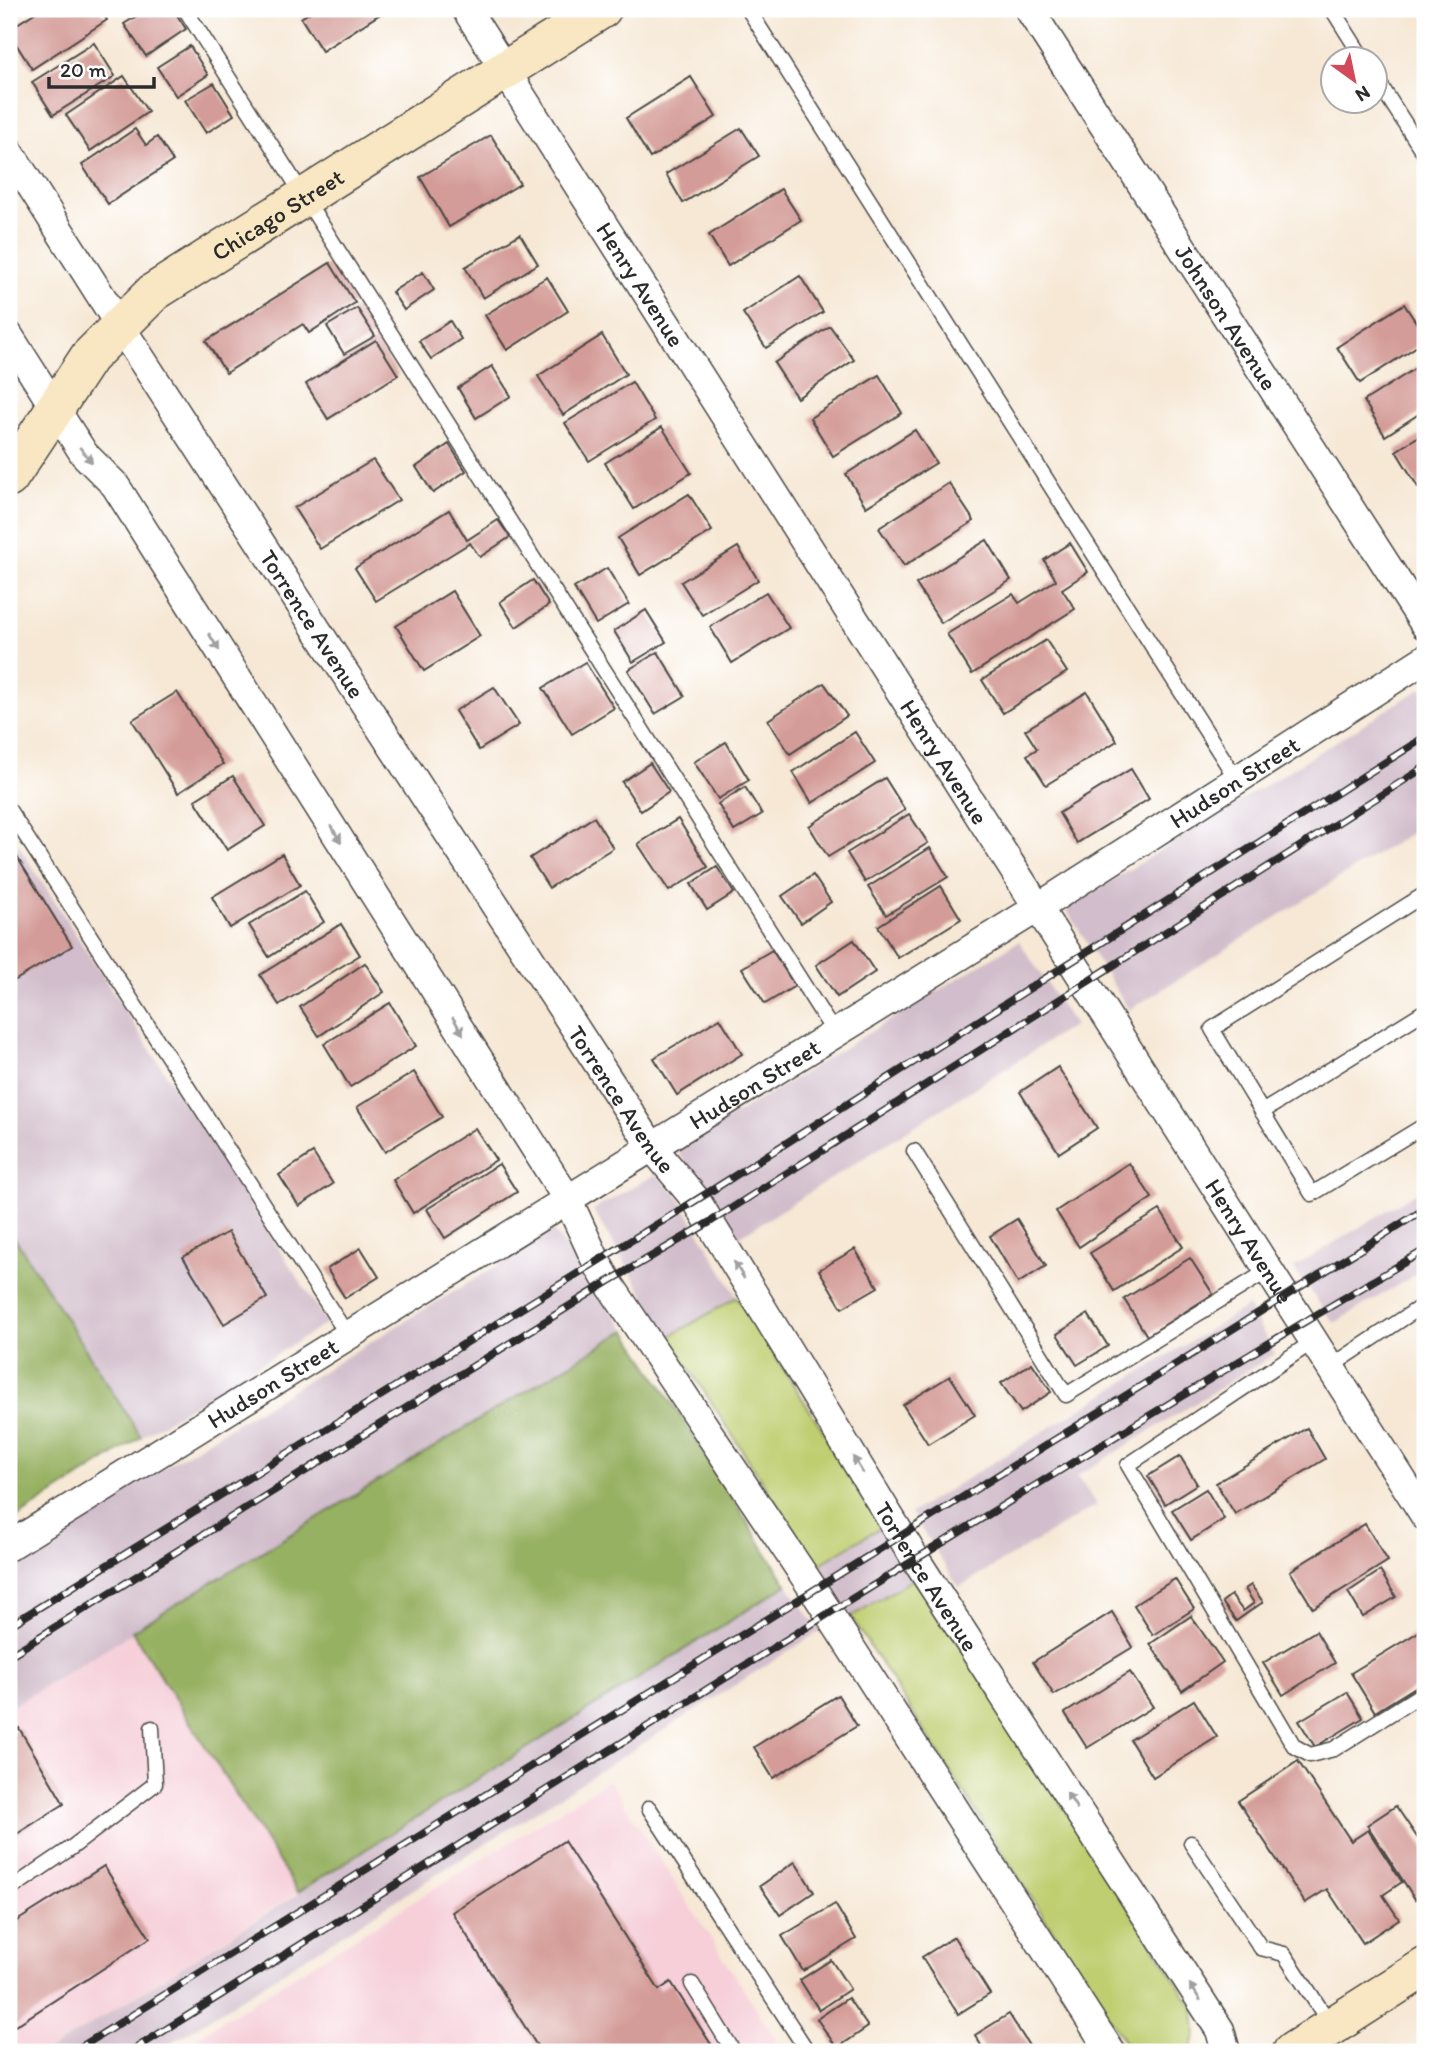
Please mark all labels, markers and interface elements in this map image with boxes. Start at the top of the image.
scale bar [49,46,154,90]
north arrow [1318,46,1388,116]
text: 20 m [60,57,107,82]
text: N [1351,81,1375,107]
street label: Chicago Street [206,162,349,267]
street label: Henry Avenue [591,216,692,352]
street label: Johnson Avenue [1169,239,1284,395]
one-way arrow [78,446,93,463]
street label: Torrence Avenue [254,544,372,704]
one-way arrow [207,632,220,651]
street label: Henry Avenue [894,694,995,829]
street label: Hudson Street [1164,729,1304,834]
one-way arrow [329,824,342,844]
one-way arrow [451,1016,464,1036]
street label: Torrence Avenue [562,1020,682,1179]
street label: Hudson Street [683,1032,825,1135]
street label: Henry Avenue [1199,1173,1300,1309]
one-way arrow [733,1261,746,1280]
street label: Hudson Street [202,1331,343,1434]
one-way arrow [851,1455,864,1474]
street label: Torrence Avenue [869,1496,985,1656]
one-way arrow [1065,1791,1078,1811]
one-way arrow [1189,1983,1202,2002]

